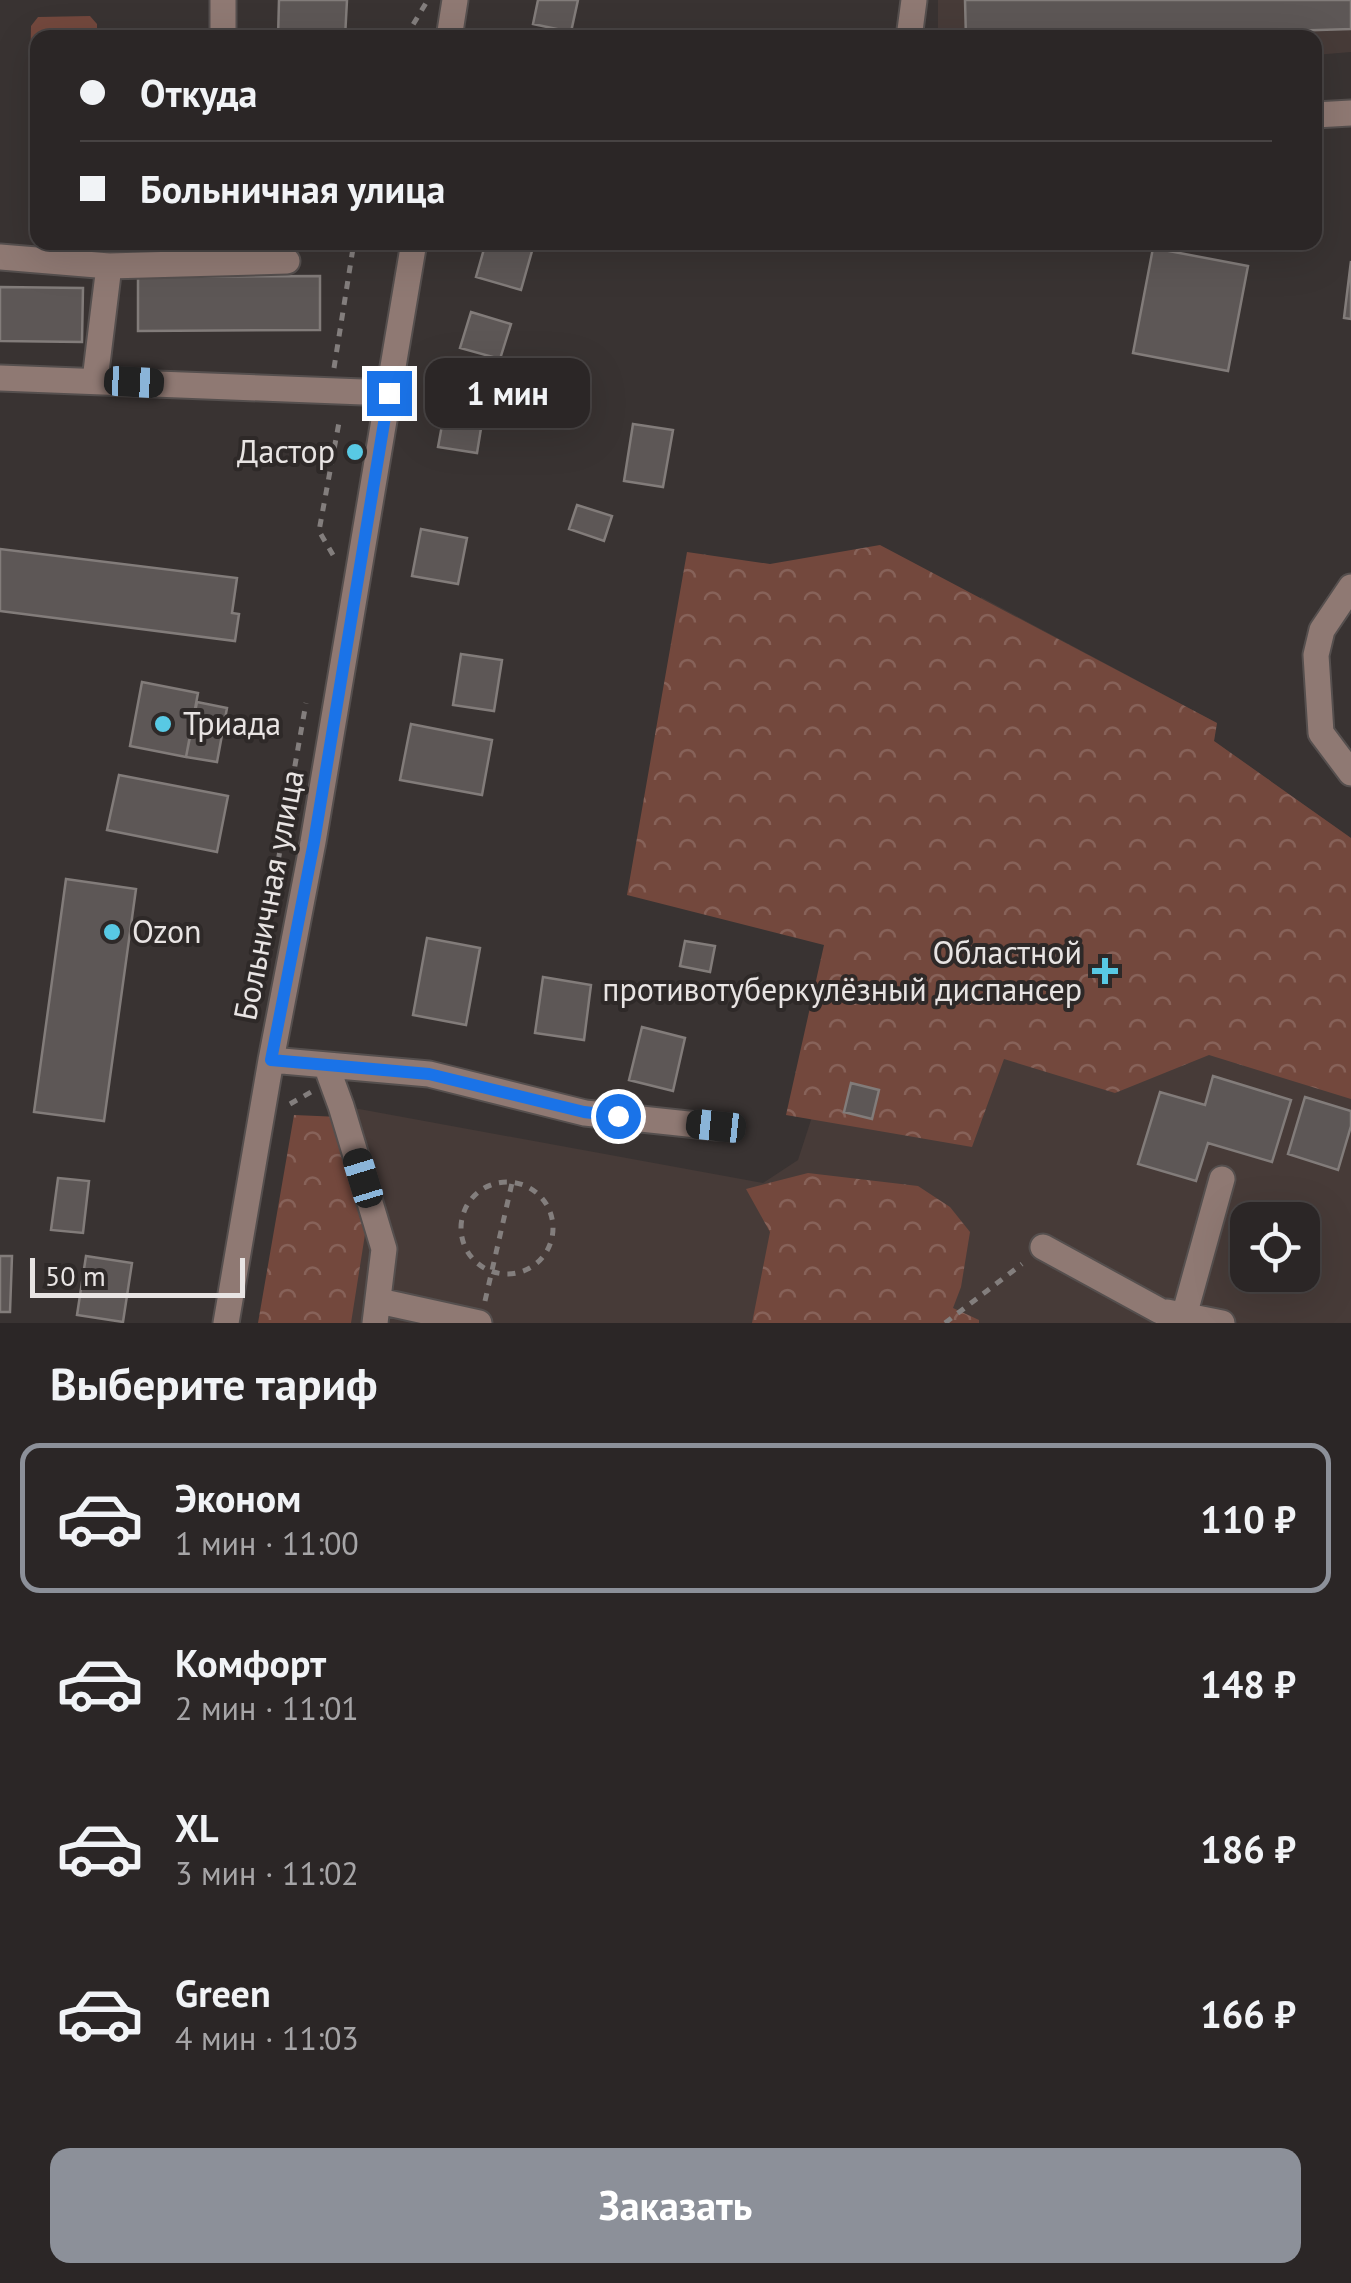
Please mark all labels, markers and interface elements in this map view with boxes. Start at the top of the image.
text: Откуда [140,68,257,117]
text: Больничная улица [140,164,445,213]
callout: 1 мин [424,358,589,428]
car [103,365,165,399]
route end [367,371,412,416]
text: 1 мин [466,372,549,414]
place label: Дастор [237,430,335,472]
marker: Дастор [344,441,366,463]
place label: Триада [183,702,281,744]
marker: Триада [152,713,174,735]
street label: Больничная улица [223,766,313,1024]
place label: Ozon [132,910,202,952]
marker: Ozon [101,921,123,943]
place label: Областной противотуберкулёзный диспансер [602,931,1082,1010]
marker: Областной противотуберкулёзный диспансер [1092,958,1118,984]
route start [596,1094,641,1139]
car [685,1108,747,1144]
car [340,1145,386,1211]
map controls [1230,1202,1320,1292]
button: locate [1230,1202,1320,1292]
scale bar [30,1253,245,1298]
text: 50 m [45,1257,106,1294]
text: Выберите тариф [50,1354,377,1412]
icon: car [55,1473,145,1563]
text: Эконом [175,1473,301,1522]
text: 110 ₽ [1200,1494,1296,1543]
text: 1 мин · 11:00 [175,1522,359,1564]
icon: car [55,1638,145,1728]
text: Комфорт [175,1638,326,1687]
text: 148 ₽ [1200,1659,1296,1708]
text: 2 мин · 11:01 [175,1687,359,1729]
icon: car [55,1803,145,1893]
text: XL [175,1803,219,1852]
text: 186 ₽ [1200,1824,1296,1873]
text: 3 мин · 11:02 [175,1852,359,1894]
icon: car [55,1968,145,2058]
text: Green [175,1968,271,2017]
text: 166 ₽ [1200,1989,1296,2038]
text: 4 мин · 11:03 [175,2017,359,2059]
button: Заказать [50,2148,1301,2263]

